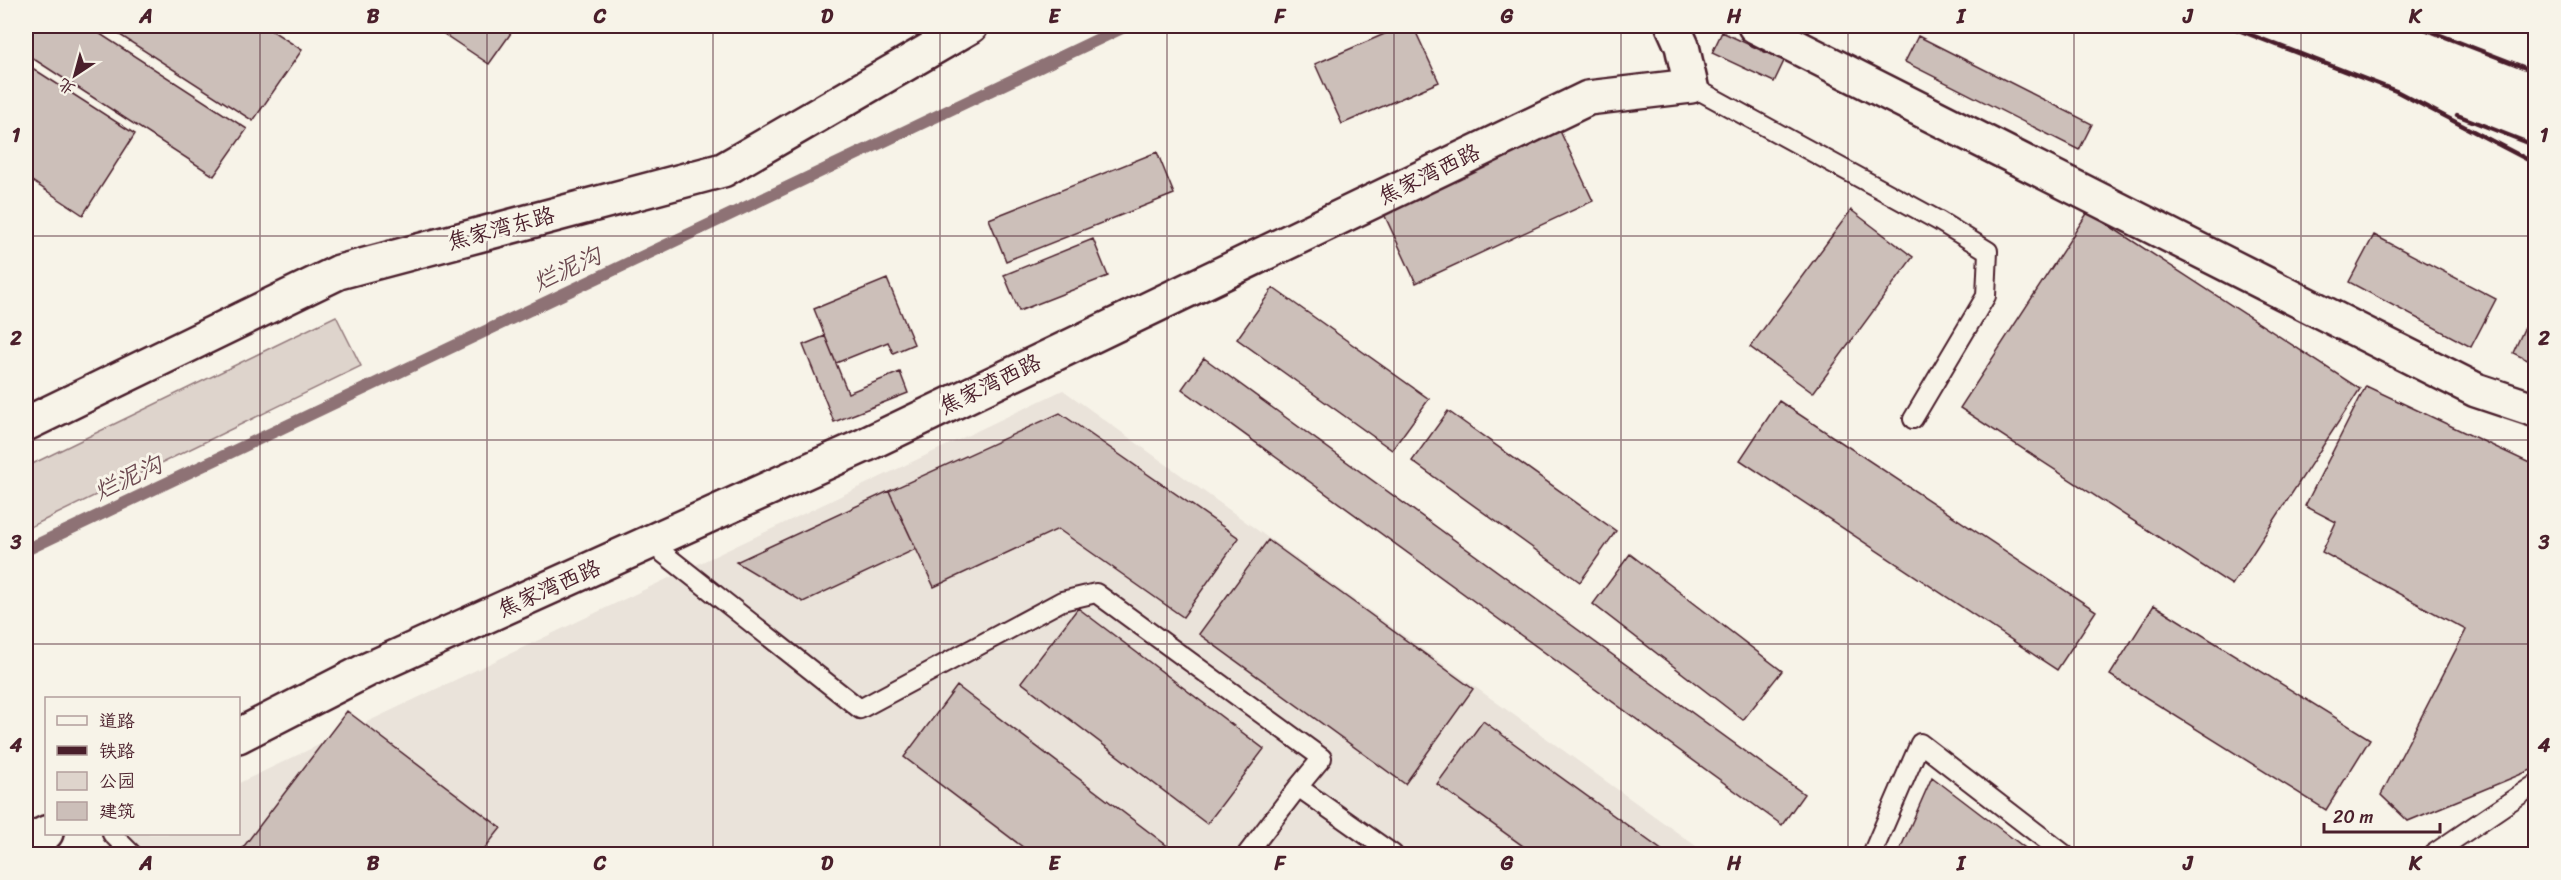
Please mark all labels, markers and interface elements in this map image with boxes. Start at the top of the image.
text: A [138,0,153,34]
text: B [367,0,380,34]
text: C [593,0,607,34]
text: D [821,0,834,34]
text: E [1048,0,1061,34]
text: F [1274,0,1287,34]
text: G [1500,0,1514,34]
text: H [1726,0,1742,34]
text: I [1956,0,1967,34]
text: J [2182,0,2194,34]
text: K [2408,0,2423,34]
north arrow [45,45,105,105]
text: 北 [51,70,81,103]
text: 1 [12,118,21,153]
text: 1 [2540,118,2549,153]
street label: 焦家湾西路 [1371,132,1487,216]
street label: 焦家湾东路 [443,195,559,261]
water label: 烂泥沟 [525,234,610,303]
text: 2 [9,321,22,356]
text: 2 [2537,321,2550,356]
street label: 焦家湾西路 [932,342,1048,426]
water label: 烂泥沟 [86,443,171,512]
text: 3 [10,525,22,560]
text: 3 [2538,525,2550,560]
street label: 焦家湾西路 [491,548,607,628]
legend [45,697,240,835]
text: 道路 [99,705,135,737]
text: 4 [9,728,23,763]
text: 4 [2537,728,2551,763]
text: 铁路 [99,735,135,767]
text: 公园 [99,765,135,797]
text: 建筑 [99,795,135,827]
scale bar [2324,796,2440,834]
text: 20 m [2333,801,2373,833]
text: A [138,846,153,880]
text: B [367,846,380,880]
text: C [593,846,607,880]
text: D [821,846,834,880]
text: E [1048,846,1061,880]
text: F [1274,846,1287,880]
text: G [1500,846,1514,880]
text: H [1726,846,1742,880]
text: I [1956,846,1967,880]
text: J [2182,846,2194,880]
text: K [2408,846,2423,880]

